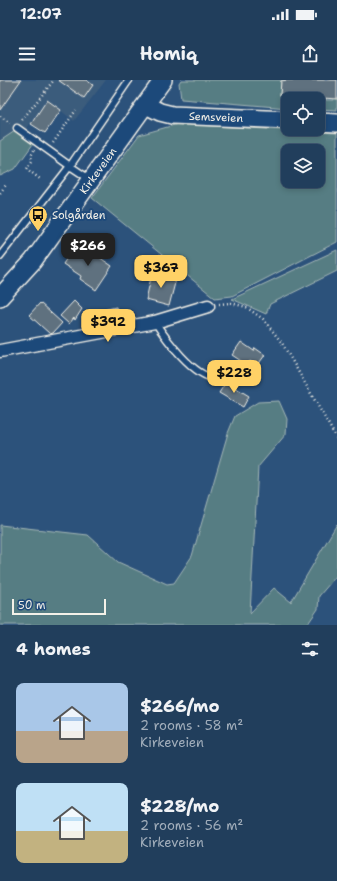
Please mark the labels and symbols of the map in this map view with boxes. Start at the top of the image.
street label: Semsveien [188,108,244,126]
street label: Kirkeveien [76,144,120,197]
bus stop icon: Solgården [27,204,49,232]
place label: Solgården [52,208,106,223]
pin: $266 [64,233,112,267]
pin: $367 [137,255,185,289]
pin: $392 [84,309,132,343]
pin: $228 [210,360,258,394]
scale bar [12,597,106,616]

